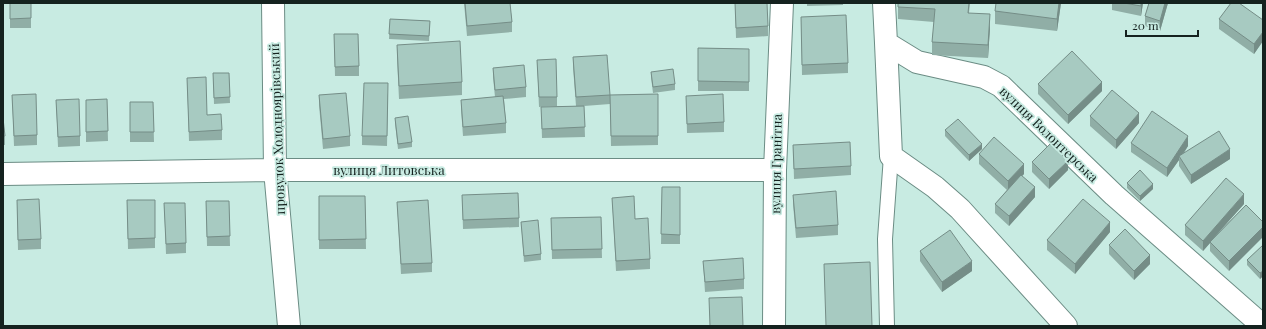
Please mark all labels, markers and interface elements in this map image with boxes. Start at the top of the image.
scale bar [1126,12,1198,38]
text: 20 m [1132,17,1159,33]
street label: провулок Холодноярівський [265,43,288,215]
street label: вулиця Волонтерська [996,82,1103,186]
street label: вулиця Гранітна [766,113,785,214]
street label: вулиця Литовська [333,161,445,178]

